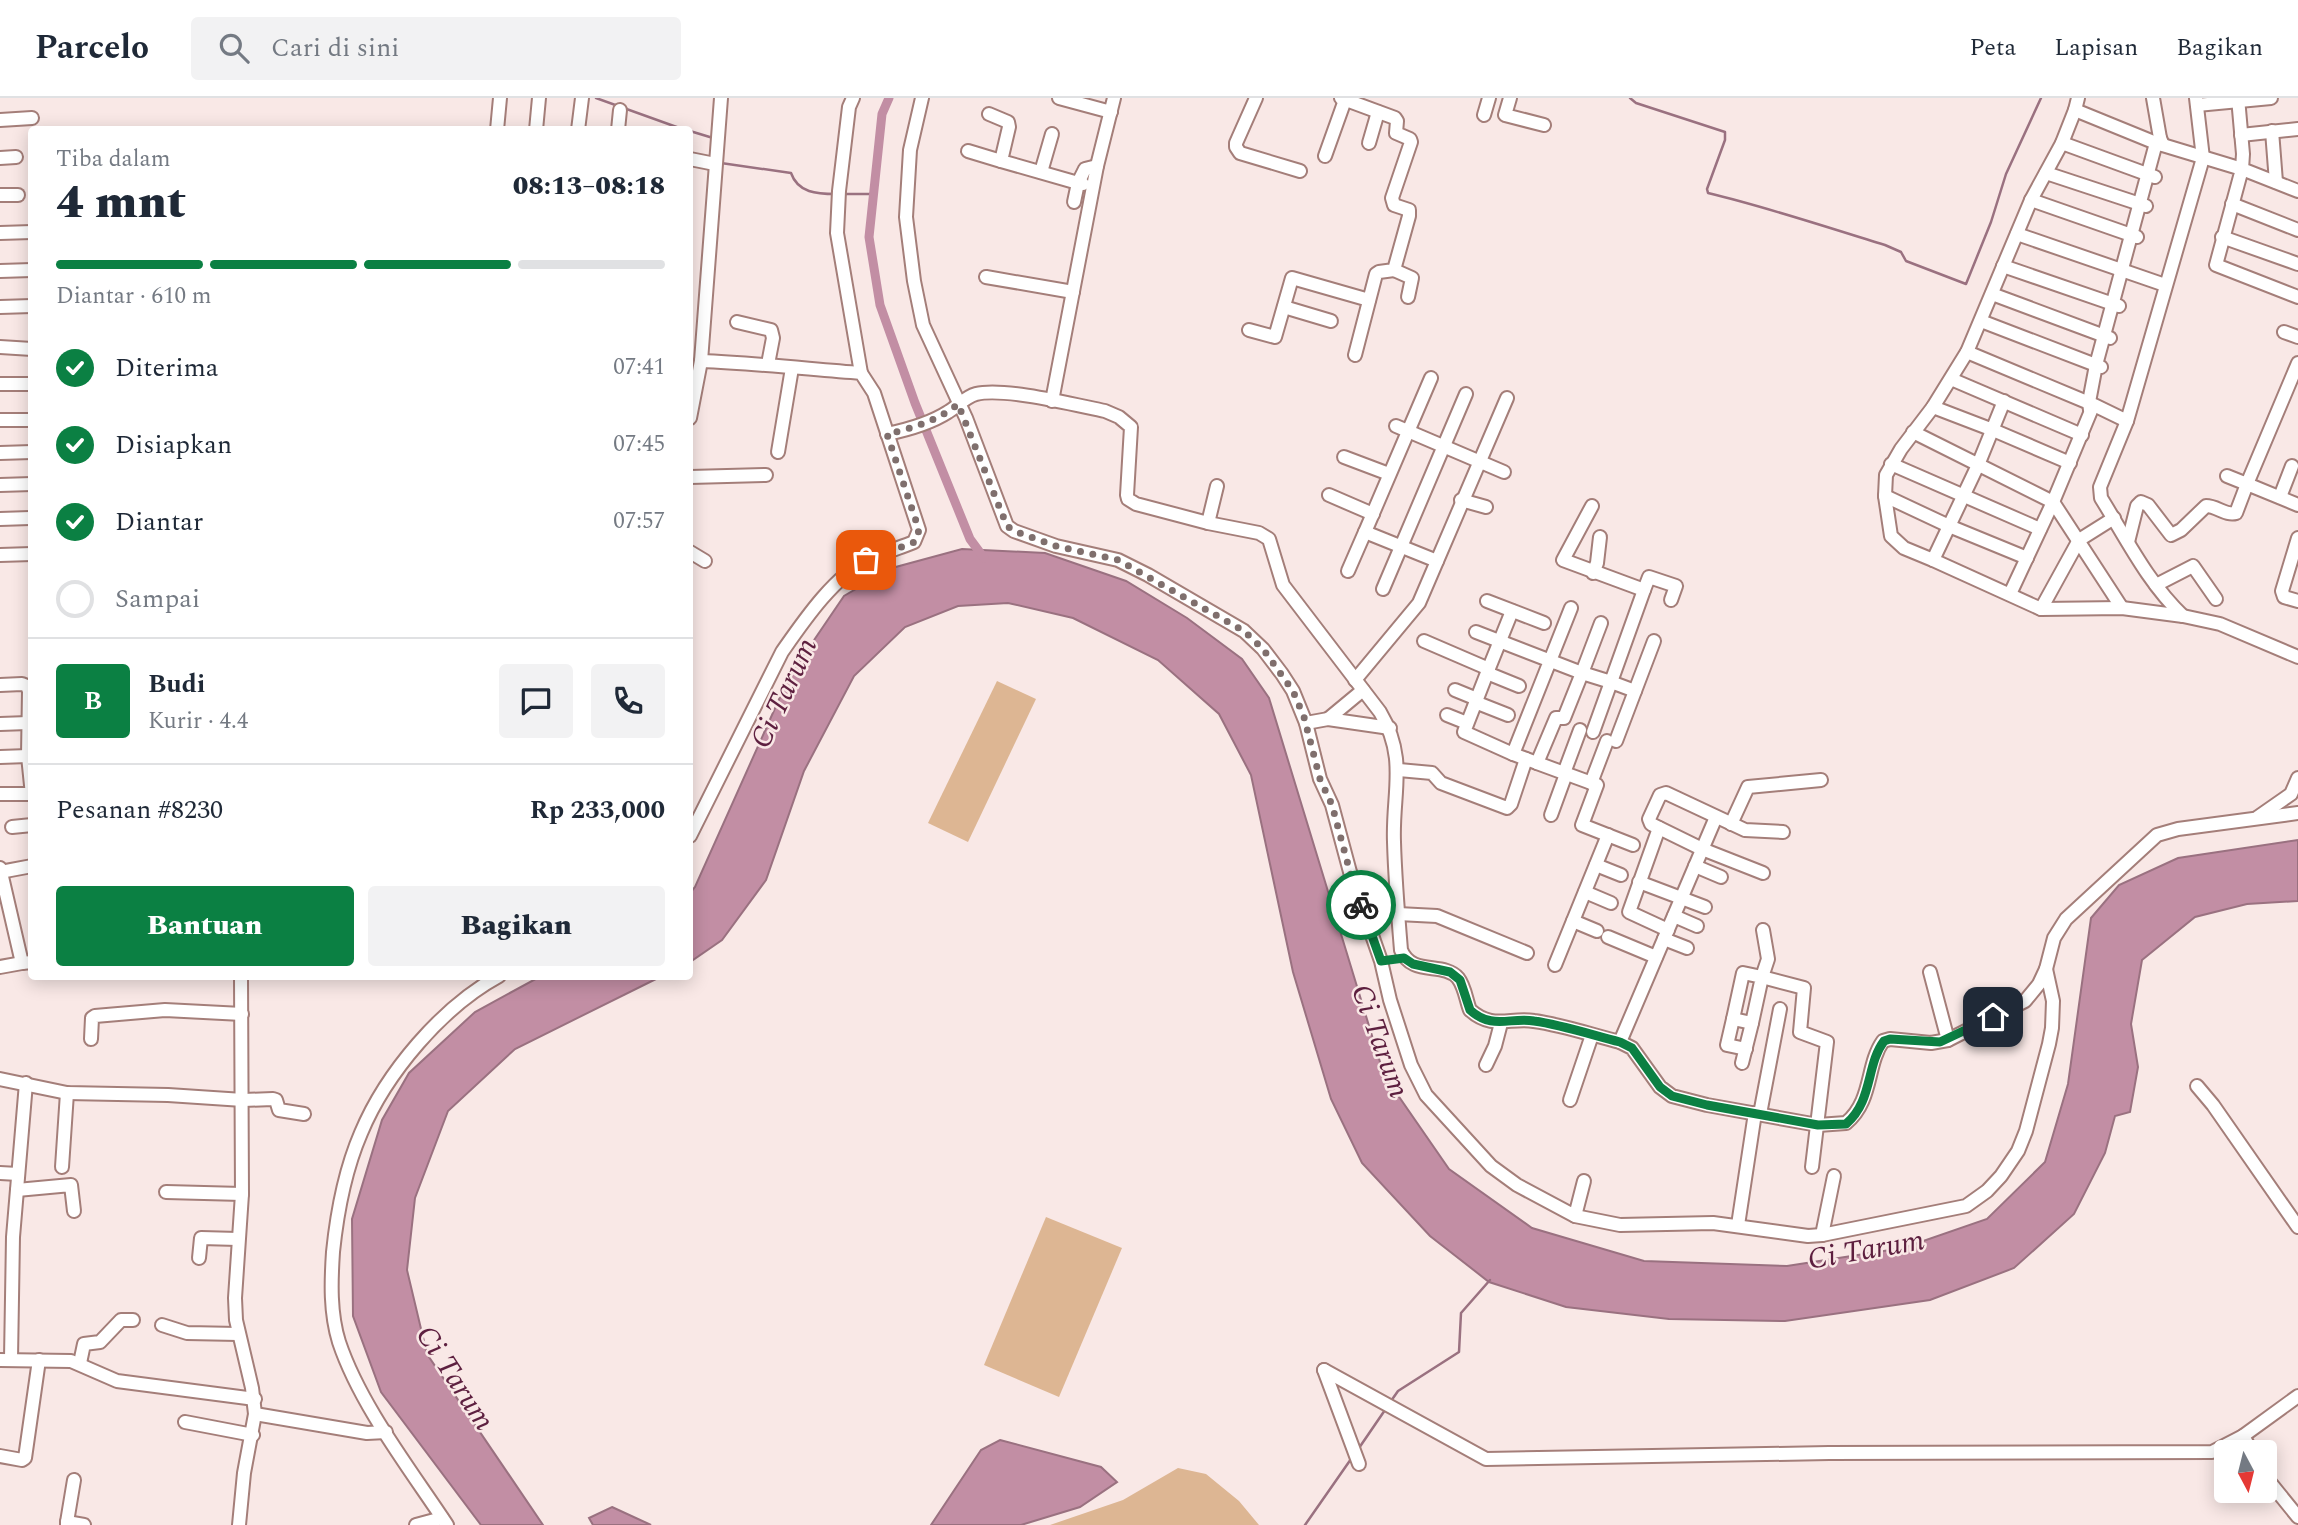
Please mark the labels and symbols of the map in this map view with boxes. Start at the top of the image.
pin [836,530,896,590]
water label: Ci Tarum [738,630,830,756]
courier [1326,870,1396,940]
water label: Ci Tarum [1338,978,1422,1104]
pin [1963,987,2023,1047]
water label: Ci Tarum [1804,1217,1928,1283]
water label: Ci Tarum [404,1316,506,1440]
north arrow [2214,1440,2277,1503]

